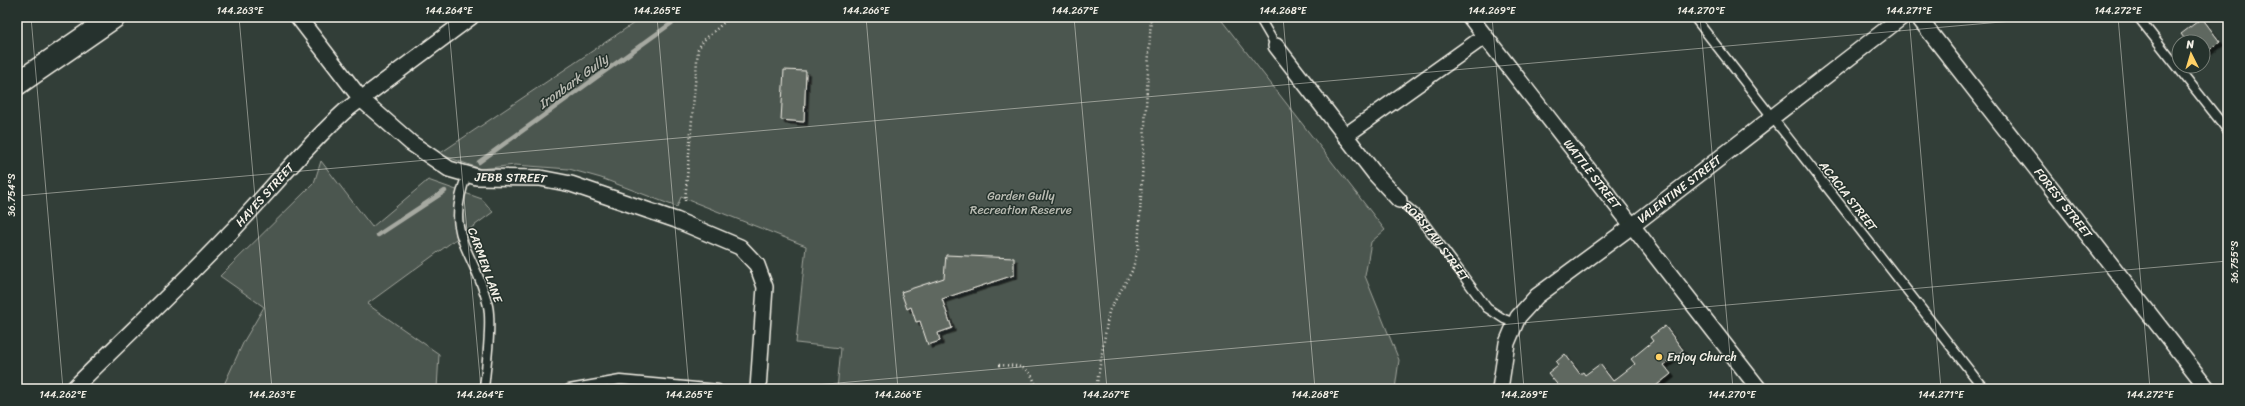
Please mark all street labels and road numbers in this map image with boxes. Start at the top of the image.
street label: WATTLE STREET [1558,134,1627,215]
street label: VALENTINE STREET [1632,149,1727,229]
street label: ACACIA STREET [1813,155,1883,237]
street label: HAYES STREET [230,157,301,232]
street label: FOREST STREET [2028,163,2098,244]
street label: JEBB STREET [474,166,550,190]
street label: ROBSHAW STREET [1397,196,1476,287]
street label: CARMEN LANE [461,224,509,307]

